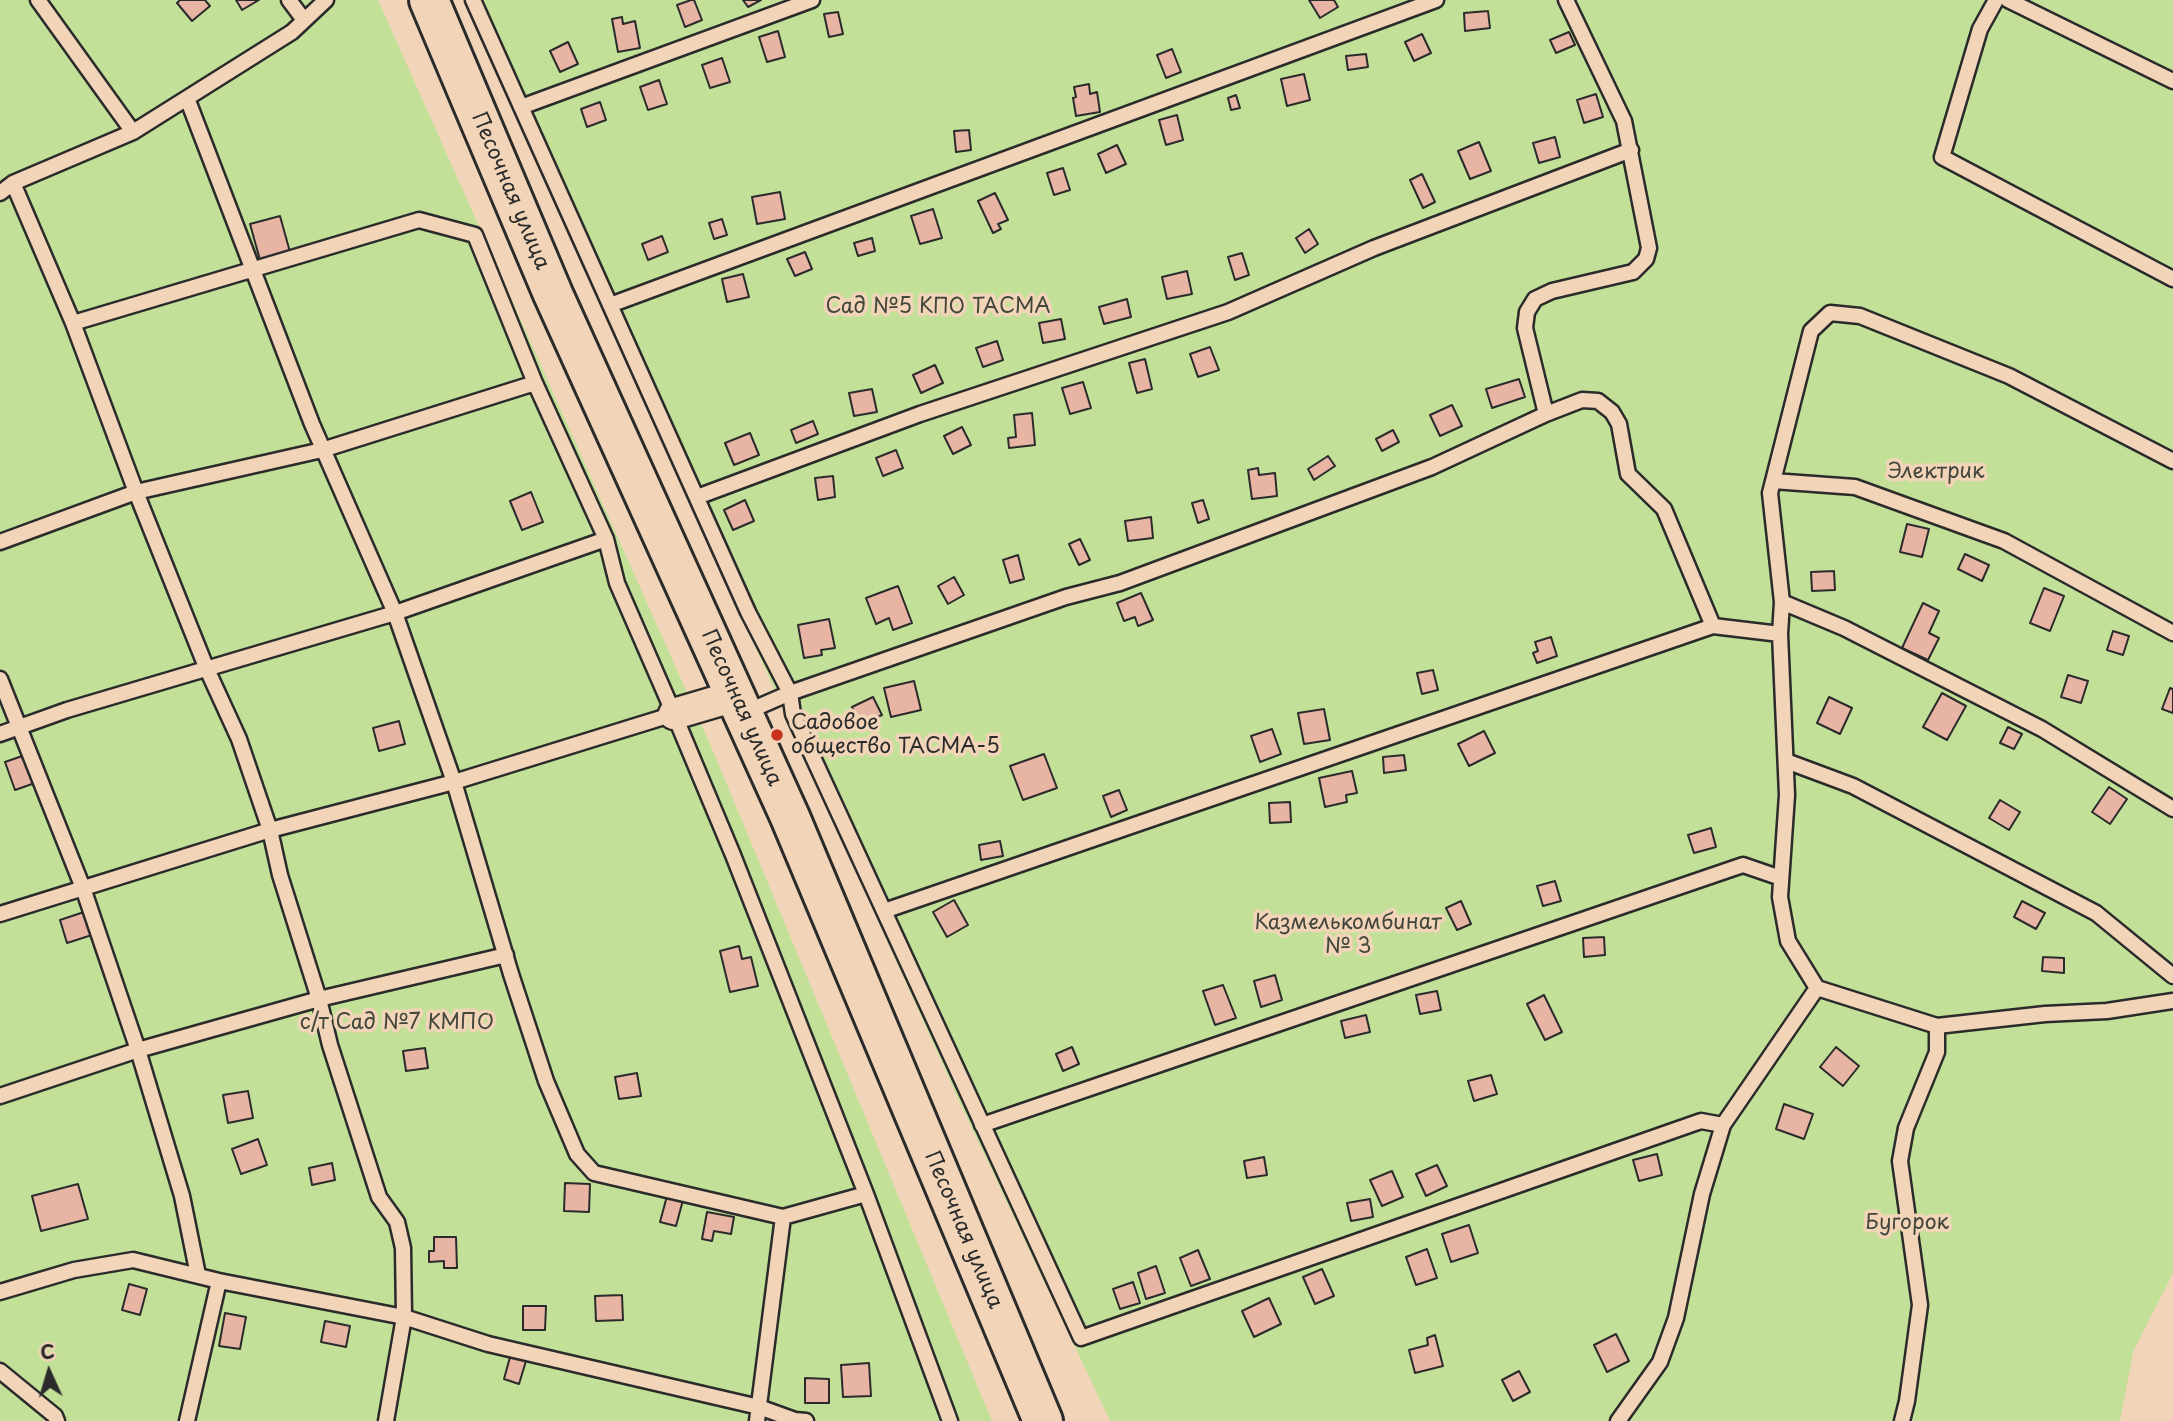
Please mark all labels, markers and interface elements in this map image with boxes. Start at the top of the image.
street label: Песочная улица [465,109,555,273]
park label: Сад №5 КПО ТАСМА [825,294,1051,320]
park label: Электрик [1888,459,1984,485]
street label: Песочная улица [695,626,787,790]
place label: Садовое общество ТАСМА-5 [791,710,1000,760]
marker: Садовое общество ТАСМА-5 [769,727,785,743]
park label: Казмелькомбинат № 3 [1254,910,1442,960]
park label: с/т Сад №7 КМПО [300,1010,494,1036]
street label: Песочная улица [918,1148,1008,1312]
park label: Бугорок [1865,1210,1949,1236]
north arrow [14,1337,84,1407]
text: С [39,1337,56,1366]

